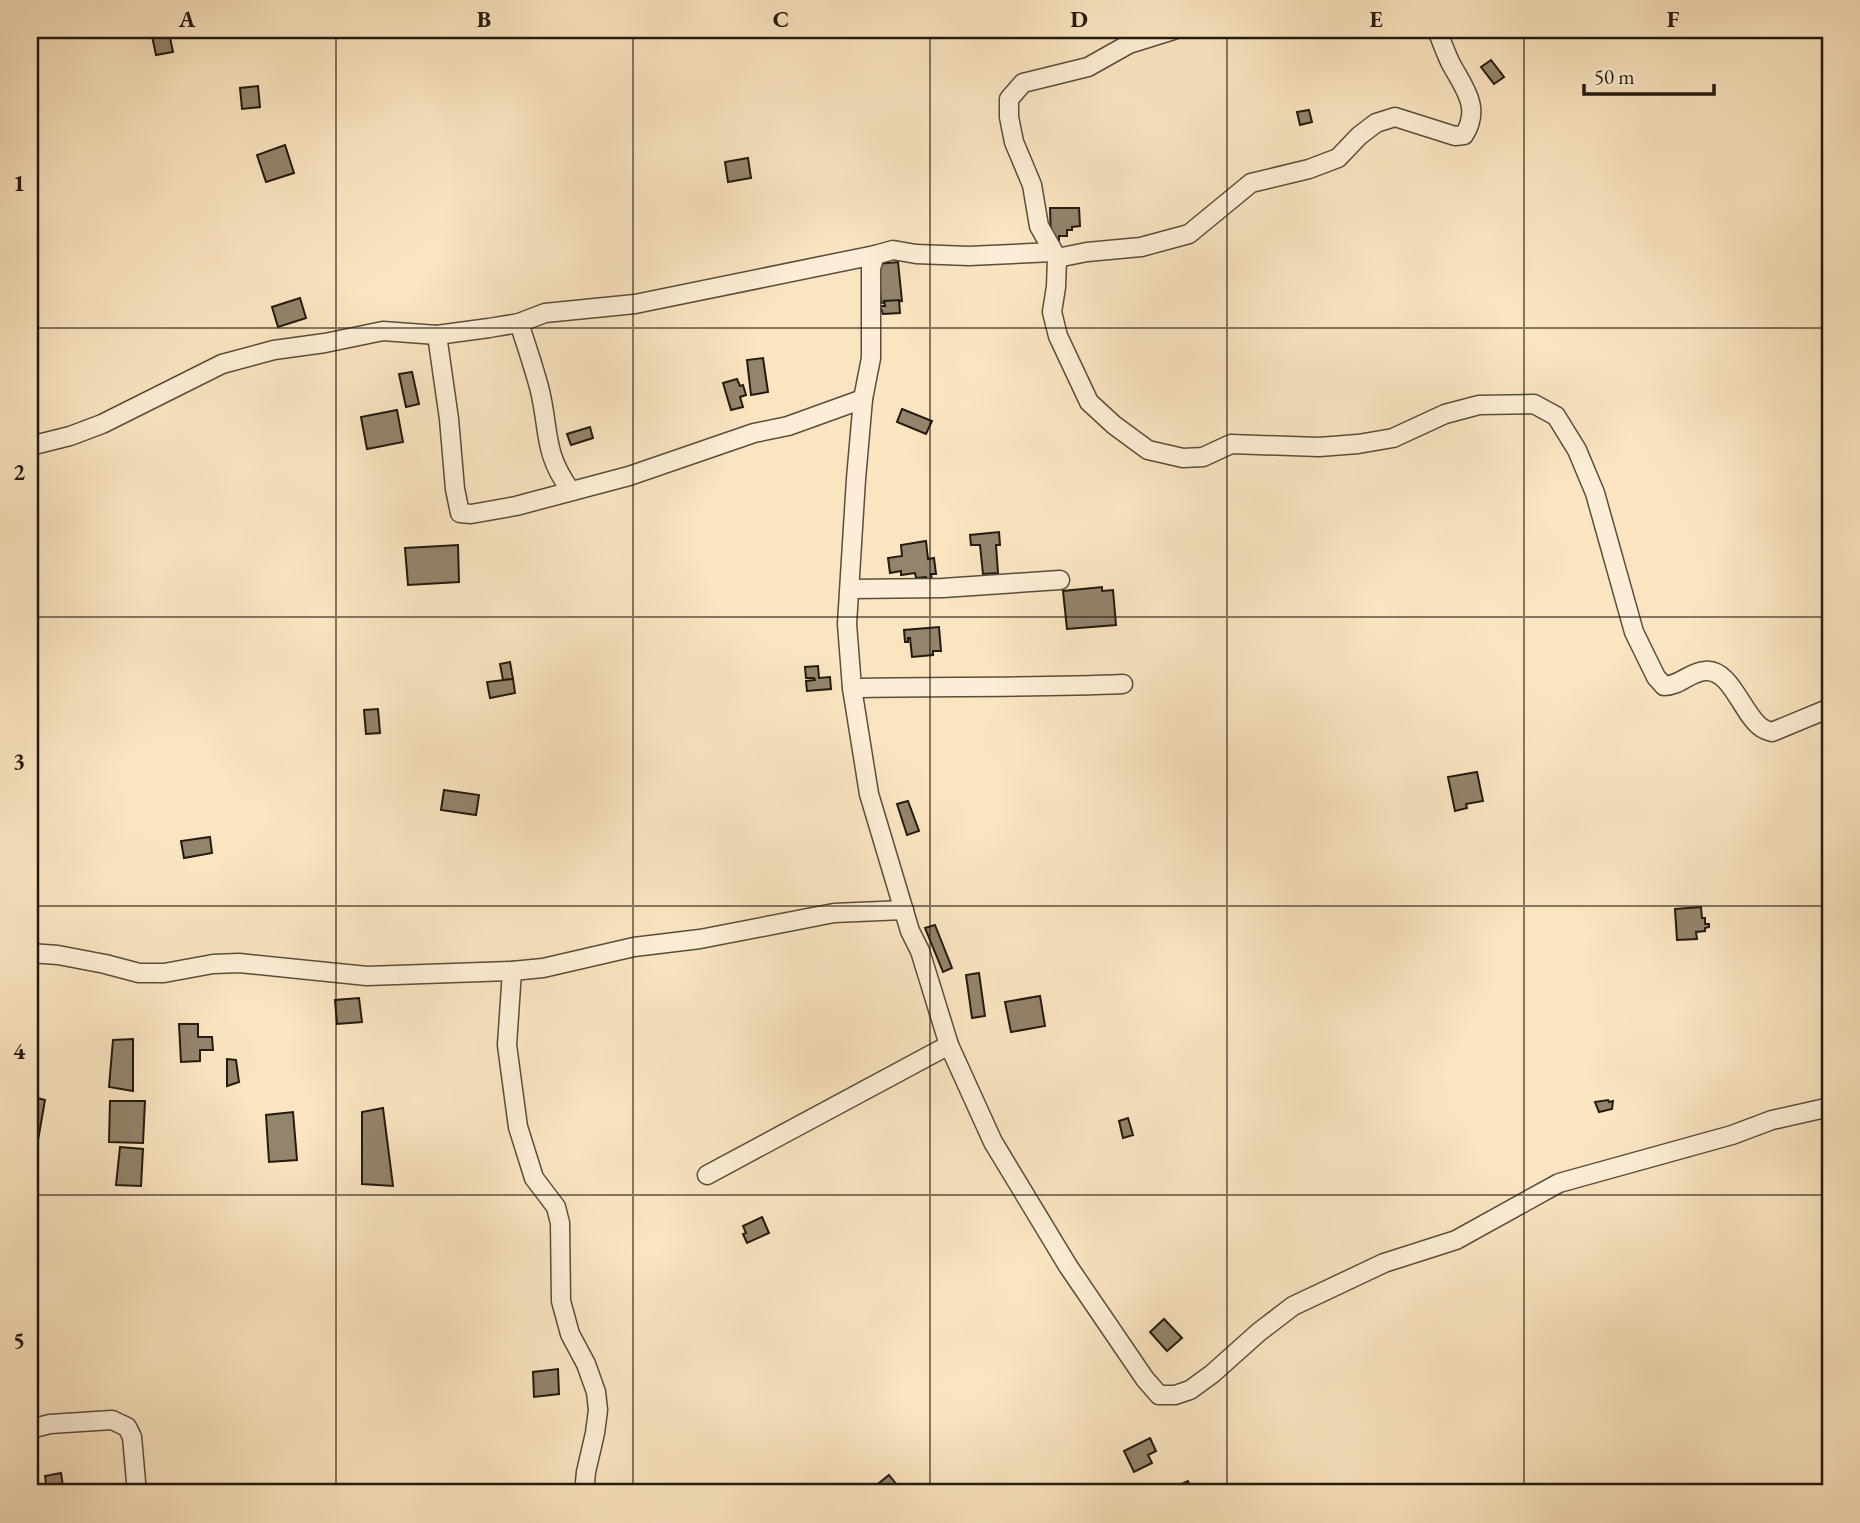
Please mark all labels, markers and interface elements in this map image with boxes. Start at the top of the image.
text: A [178,4,196,34]
text: B [477,4,491,34]
text: C [773,4,789,34]
text: D [1070,4,1088,34]
text: E [1369,4,1383,34]
text: F [1667,4,1680,34]
scale bar [1584,52,1713,96]
text: 50 m [1594,63,1635,90]
text: 1 [13,168,25,198]
text: 2 [13,457,25,487]
text: 3 [13,746,25,776]
text: 4 [13,1036,26,1066]
text: 5 [13,1325,25,1355]

